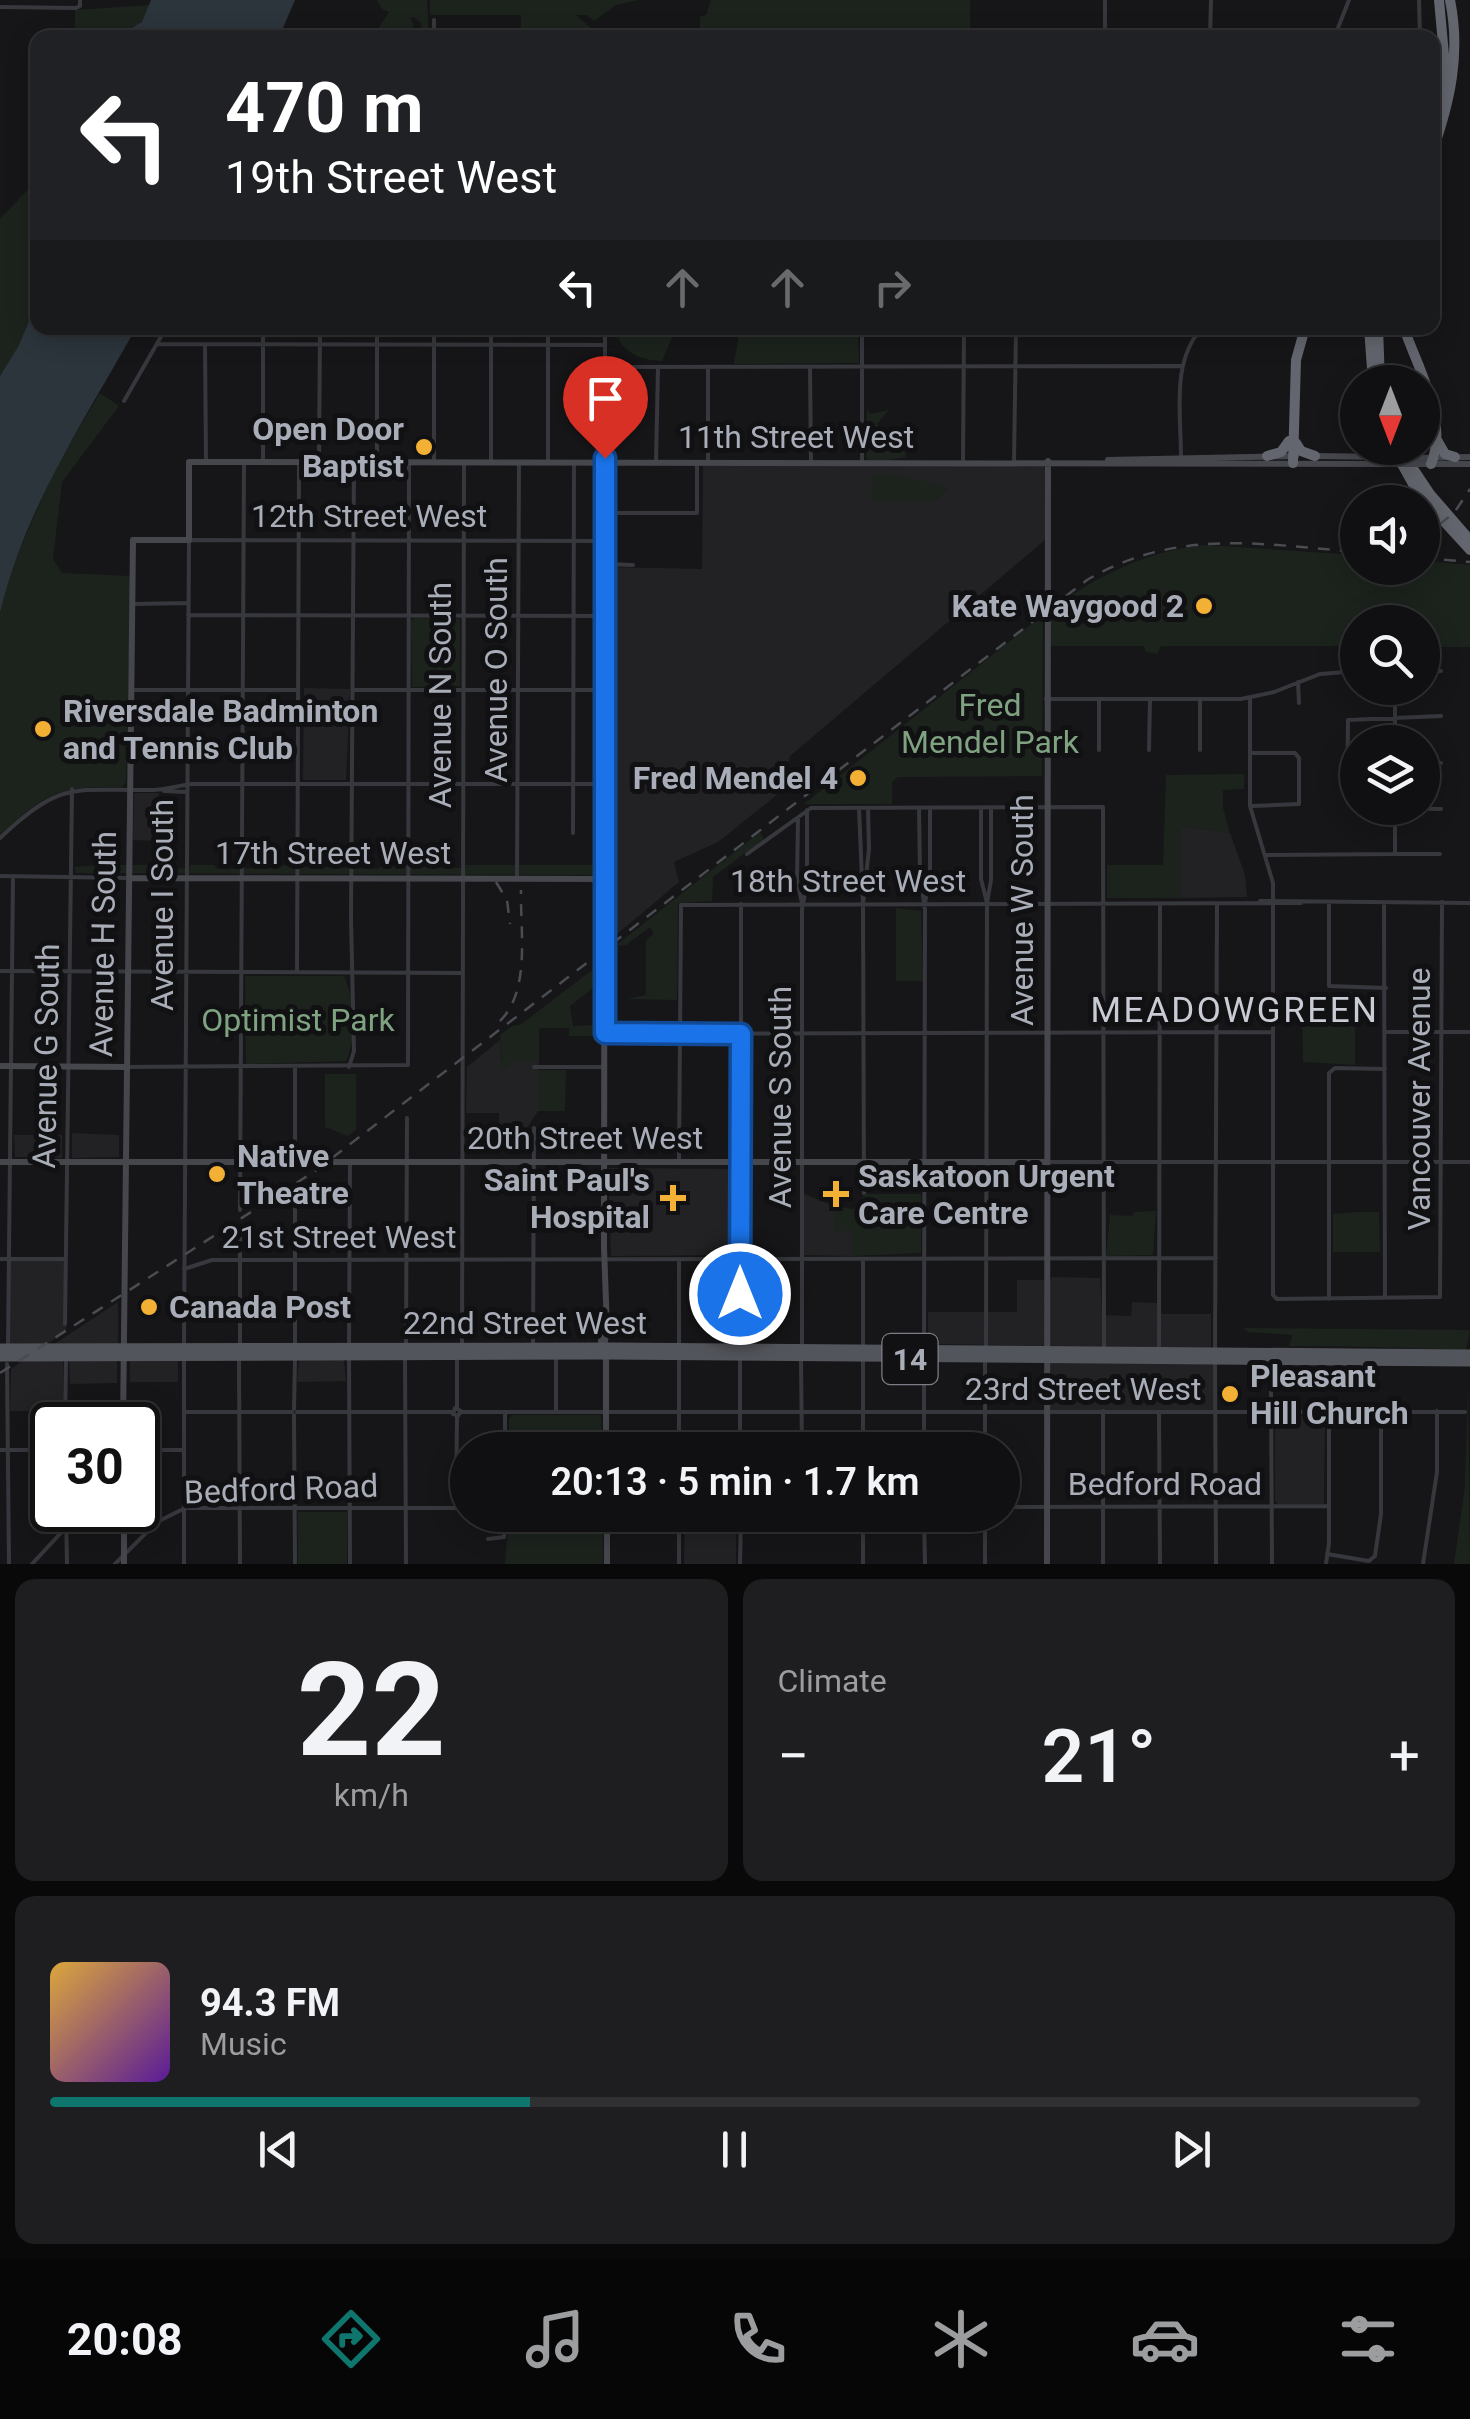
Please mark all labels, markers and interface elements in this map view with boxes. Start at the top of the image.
text: 470 m [225,67,424,149]
icon: left [60,70,190,200]
text: 19th Street West [225,151,557,204]
icon: left [550,260,605,315]
icon: ahead [655,260,710,315]
icon: ahead [760,260,815,315]
icon: right [865,260,920,315]
pin [563,356,648,459]
north arrow [1340,365,1440,465]
map controls [1340,365,1440,825]
icon: arrive [578,371,633,426]
place label: Open Door Baptist [252,410,404,485]
street label: 11th Street West [678,418,914,456]
marker: Open Door Baptist [413,436,435,458]
button: sound [1340,485,1440,585]
street label: 12th Street West [251,497,487,535]
street label: Avenue O South [477,557,515,783]
street label: Avenue N South [421,582,459,808]
place label: Kate Waygood 2 [951,587,1184,625]
marker: Kate Waygood 2 [1193,595,1215,617]
button: search [1340,605,1440,705]
park label: Fred Mendel Park [901,686,1080,761]
place label: Riversdale Badminton and Tennis Club [63,692,378,767]
marker: Riversdale Badminton and Tennis Club [32,718,54,740]
button: layers [1340,725,1440,825]
place label: Fred Mendel 4 [633,759,838,797]
marker: Fred Mendel 4 [847,767,869,789]
street label: Avenue W South [1003,794,1041,1026]
street label: Avenue I South [143,799,181,1011]
street label: Avenue H South [82,831,124,1057]
street label: 17th Street West [215,834,451,872]
street label: 18th Street West [730,862,966,900]
street label: Avenue G South [25,943,67,1169]
street label: Vancouver Avenue [1400,967,1438,1231]
street label: Avenue S South [761,986,799,1208]
district label: MEADOWGREEN [1090,990,1380,1031]
park label: Optimist Park [201,1001,396,1039]
street label: 20th Street West [467,1119,703,1157]
place label: Native Theatre [237,1137,349,1212]
place label: Saskatoon Urgent Care Centre [858,1157,1115,1232]
place label: Saint Paul's Hospital [484,1161,650,1236]
marker: Native Theatre [206,1163,228,1185]
marker: Saskatoon Urgent Care Centre [823,1181,849,1207]
marker: Saint Paul's Hospital [660,1185,686,1211]
street label: 21st Street West [221,1218,457,1256]
position arrow [688,1242,792,1346]
place label: Canada Post [169,1288,351,1326]
marker: Canada Post [138,1296,160,1318]
street label: 22nd Street West [403,1304,647,1342]
road number: 14 [882,1334,938,1384]
place label: Pleasant Hill Church [1250,1357,1409,1432]
street label: 23rd Street West [965,1370,1201,1408]
marker: Pleasant Hill Church [1219,1383,1241,1405]
speed limit sign: 30 [30,1402,160,1532]
text: 20:13 · 5 min · 1.7 km [550,1460,920,1504]
street label: Bedford Road [1068,1465,1262,1503]
street label: Bedford Road [183,1467,379,1511]
text: 22 [297,1634,446,1787]
text: Climate [778,1662,887,1700]
text: 21° [1042,1712,1156,1800]
text: − [778,1724,809,1788]
text: + [1389,1724,1420,1788]
text: km/h [334,1776,409,1814]
text: 94.3 FM [200,1981,340,2025]
text: Music [200,2025,287,2063]
icon: previous [251,2122,306,2177]
icon: pause [707,2122,762,2177]
icon: next [1164,2122,1219,2177]
icon: directions [316,2304,386,2374]
icon: music [520,2304,590,2374]
icon: phone [723,2304,793,2374]
icon: climate [926,2304,996,2374]
icon: car [1130,2304,1200,2374]
icon: filters [1333,2304,1403,2374]
text: 20:08 [67,2313,183,2366]

